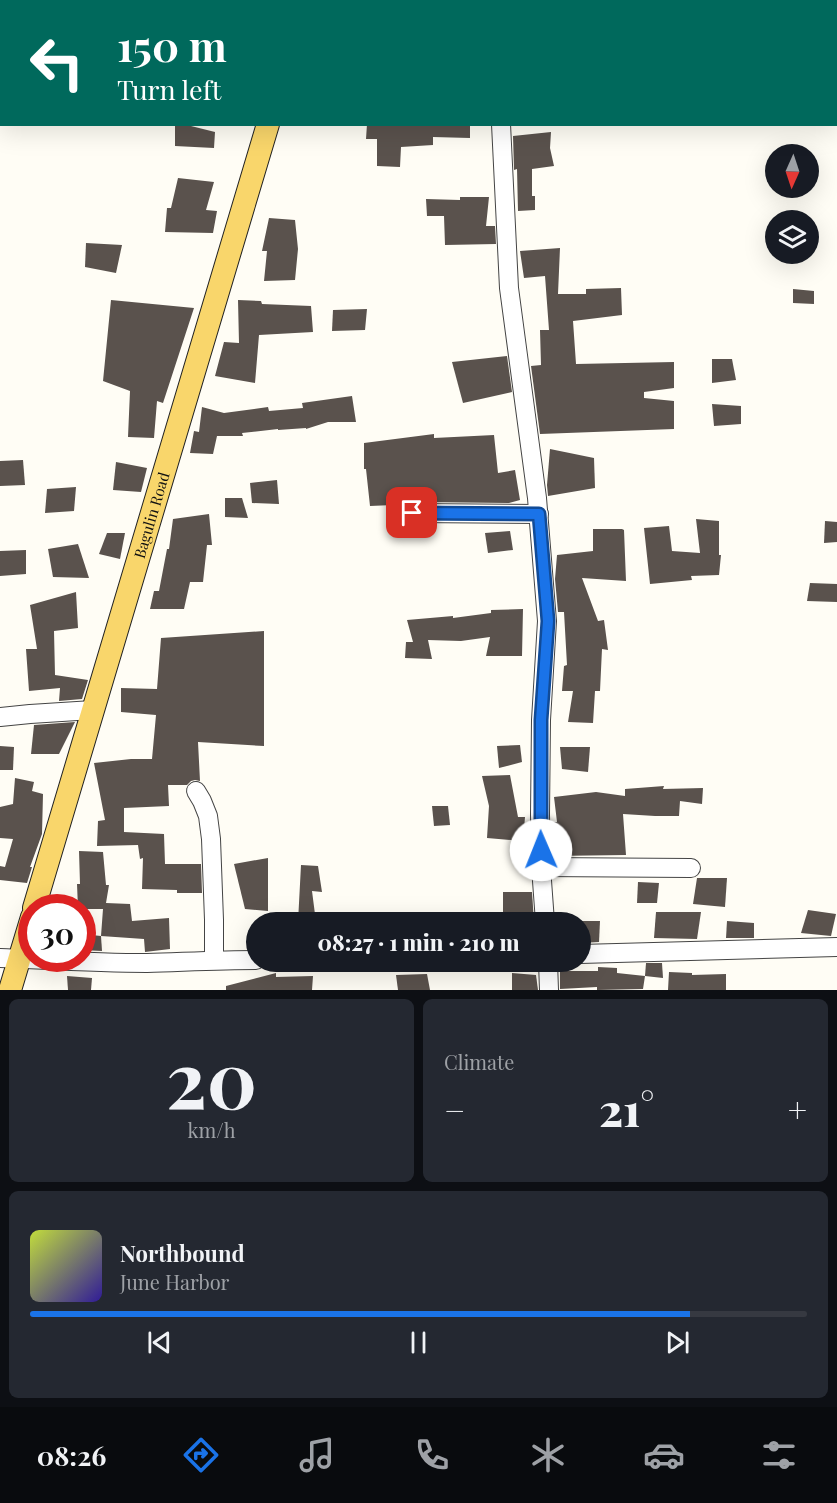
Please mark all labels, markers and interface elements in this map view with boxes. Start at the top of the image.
text: 150 m [117,17,227,73]
icon: left [18,24,96,102]
text: Turn left [117,71,221,107]
north arrow [765,144,819,198]
map controls [765,144,819,264]
button: layers [765,210,819,264]
street label: Bagulin Road [129,469,174,561]
pin [386,487,437,538]
icon: arrive [395,496,428,529]
position arrow [509,818,573,882]
speed limit sign: 30 [18,894,96,972]
text: 08:27 · 1 min · 210 m [318,927,519,957]
text: 20 [166,1025,257,1129]
text: Climate [444,1048,514,1075]
text: 21° [599,1078,654,1138]
text: − [444,1087,465,1131]
text: + [788,1087,807,1131]
text: km/h [188,1116,235,1143]
text: Northbound [120,1238,245,1268]
text: June Harbor [120,1268,230,1295]
icon: previous [143,1326,176,1359]
icon: pause [402,1326,435,1359]
icon: next [661,1326,694,1359]
icon: directions [180,1434,222,1476]
icon: music [296,1434,338,1476]
icon: phone [411,1434,453,1476]
icon: climate [527,1434,569,1476]
icon: car [643,1434,685,1476]
icon: filters [758,1434,800,1476]
text: 08:26 [37,1437,106,1473]

